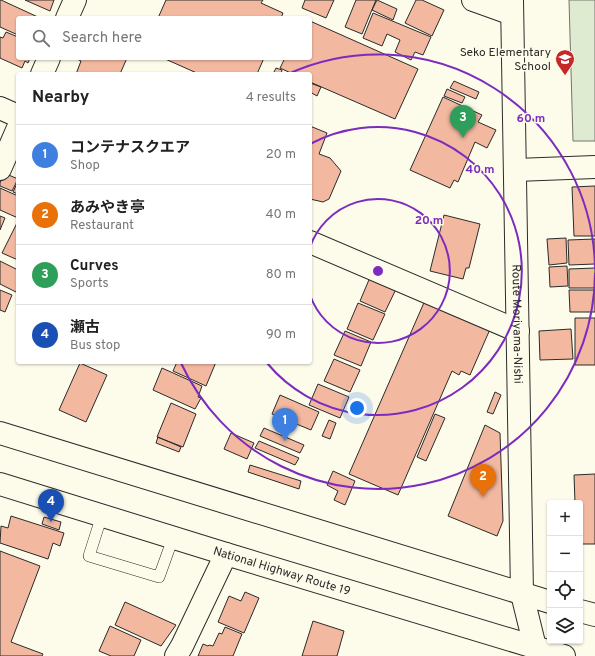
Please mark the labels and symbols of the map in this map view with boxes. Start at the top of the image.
place label: Seko Elementary School [460,45,551,75]
school or university icon: Seko Elementary School [554,48,576,76]
pin: 3 [450,105,476,138]
text: 60 m [517,111,545,127]
text: 40 m [465,162,495,178]
text: 20 m [415,213,443,229]
centre of rings [371,264,385,278]
street label: Route Moriyama-Nishi [507,264,525,384]
your location [347,398,367,418]
pin: 1 [272,408,298,441]
pin: 2 [470,464,496,497]
pin: 4 [38,489,64,522]
street label: National Highway Route 19 [211,543,352,600]

